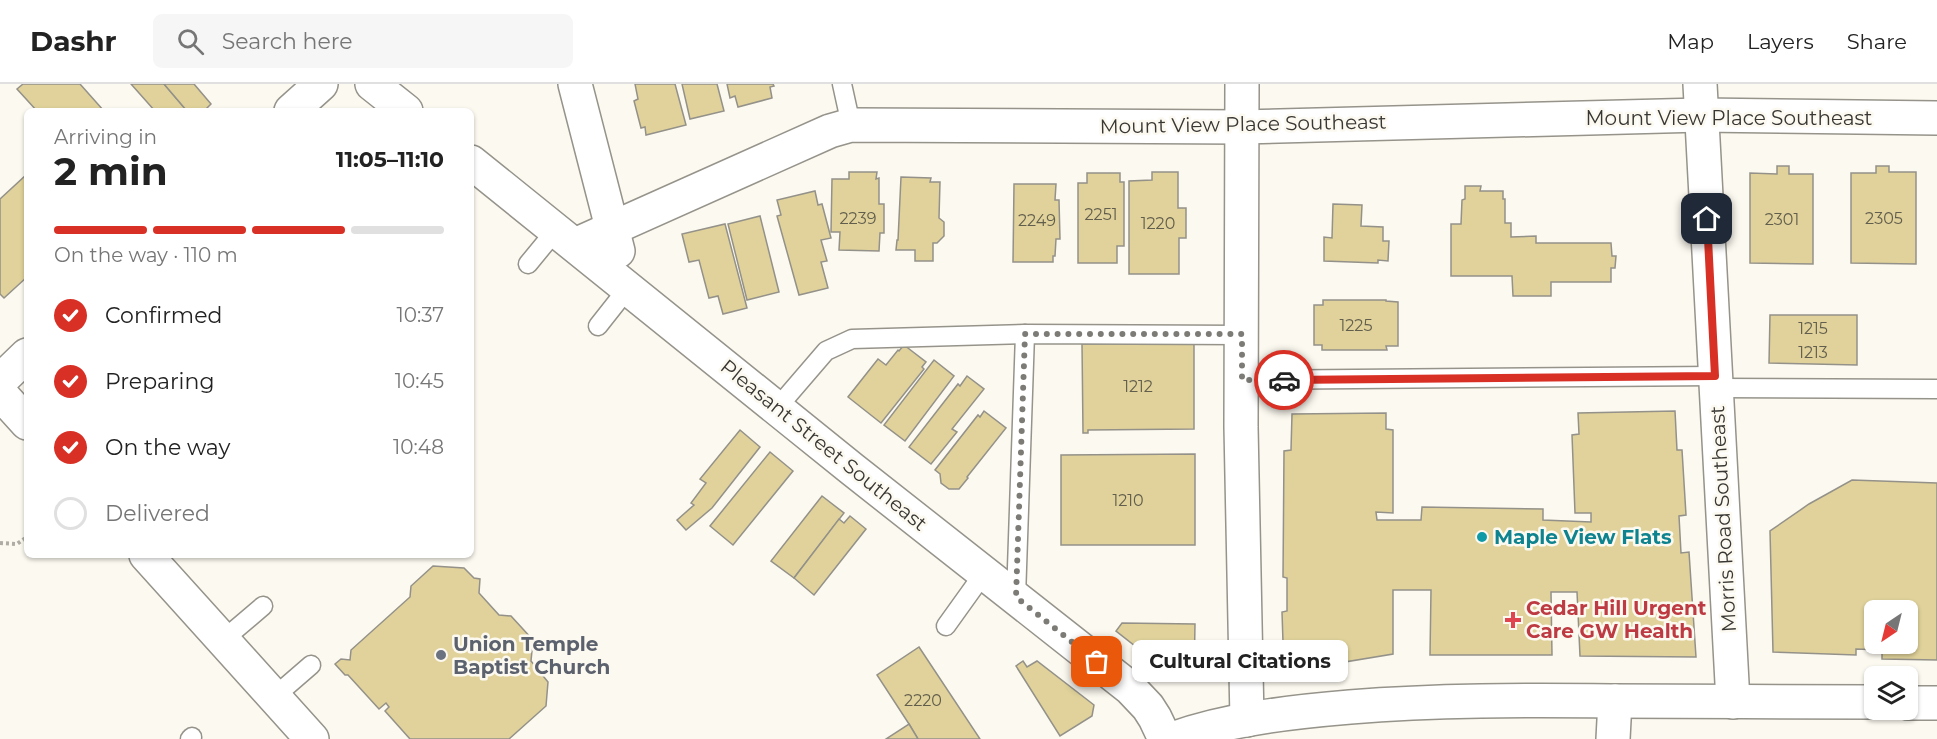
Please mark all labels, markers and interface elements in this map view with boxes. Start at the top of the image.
search box [153,14,573,68]
text: Dashr [30,24,117,58]
icon: search [174,25,207,58]
text: Search here [222,28,353,55]
text: Map [1667,29,1714,54]
text: Layers [1747,29,1814,54]
text: Share [1847,29,1907,54]
street label: Mount View Place Southeast [1586,106,1872,130]
street label: Mount View Place Southeast [1099,109,1387,139]
text: Arriving in [54,125,157,149]
text: 11:05–11:10 [336,146,444,173]
text: 2 min [54,147,168,195]
pin [1681,193,1732,244]
icon: home [1690,202,1723,235]
house number: 2251 [1084,205,1118,224]
house number: 2239 [840,209,876,228]
house number: 2305 [1865,209,1903,228]
house number: 2301 [1765,210,1799,229]
house number: 2249 [1018,211,1056,230]
house number: 1220 [1141,214,1175,233]
text: On the way · 110 m [54,243,238,267]
icon: check [54,299,87,332]
text: Confirmed [105,302,222,329]
text: 10:37 [396,303,444,327]
house number: 1225 [1339,316,1373,335]
house number: 1215 [1798,319,1828,338]
house number: 1213 [1798,343,1828,362]
courier [1254,350,1314,410]
street label: Pleasant Street Southeast [716,354,932,536]
icon: car [1268,364,1301,397]
icon: check [54,365,87,398]
text: Preparing [105,368,214,395]
text: 10:45 [395,369,444,393]
house number: 1212 [1123,377,1153,396]
street label: Morris Road Southeast [1705,405,1741,633]
icon: check [54,431,87,464]
text: On the way [105,434,230,461]
text: 10:48 [393,435,444,459]
house number: 1210 [1112,491,1144,510]
text: Delivered [105,500,210,527]
place label: Maple View Flats [1494,525,1672,549]
marker: Maple View Flats [1475,530,1489,544]
place label: Cedar Hill Urgent Care GW Health [1526,596,1707,643]
north arrow [1864,600,1918,654]
map controls [1864,600,1918,720]
marker: Cedar Hill Urgent Care GW Health [1504,611,1522,629]
place label: Union Temple Baptist Church [453,632,610,679]
pin [1071,636,1122,687]
callout: Cultural Citations [1133,641,1349,683]
icon: bag [1080,645,1113,678]
marker: Union Temple Baptist Church [434,648,448,662]
text: Cultural Citations [1149,649,1331,673]
button: layers [1864,666,1918,720]
house number: 2220 [904,691,942,710]

